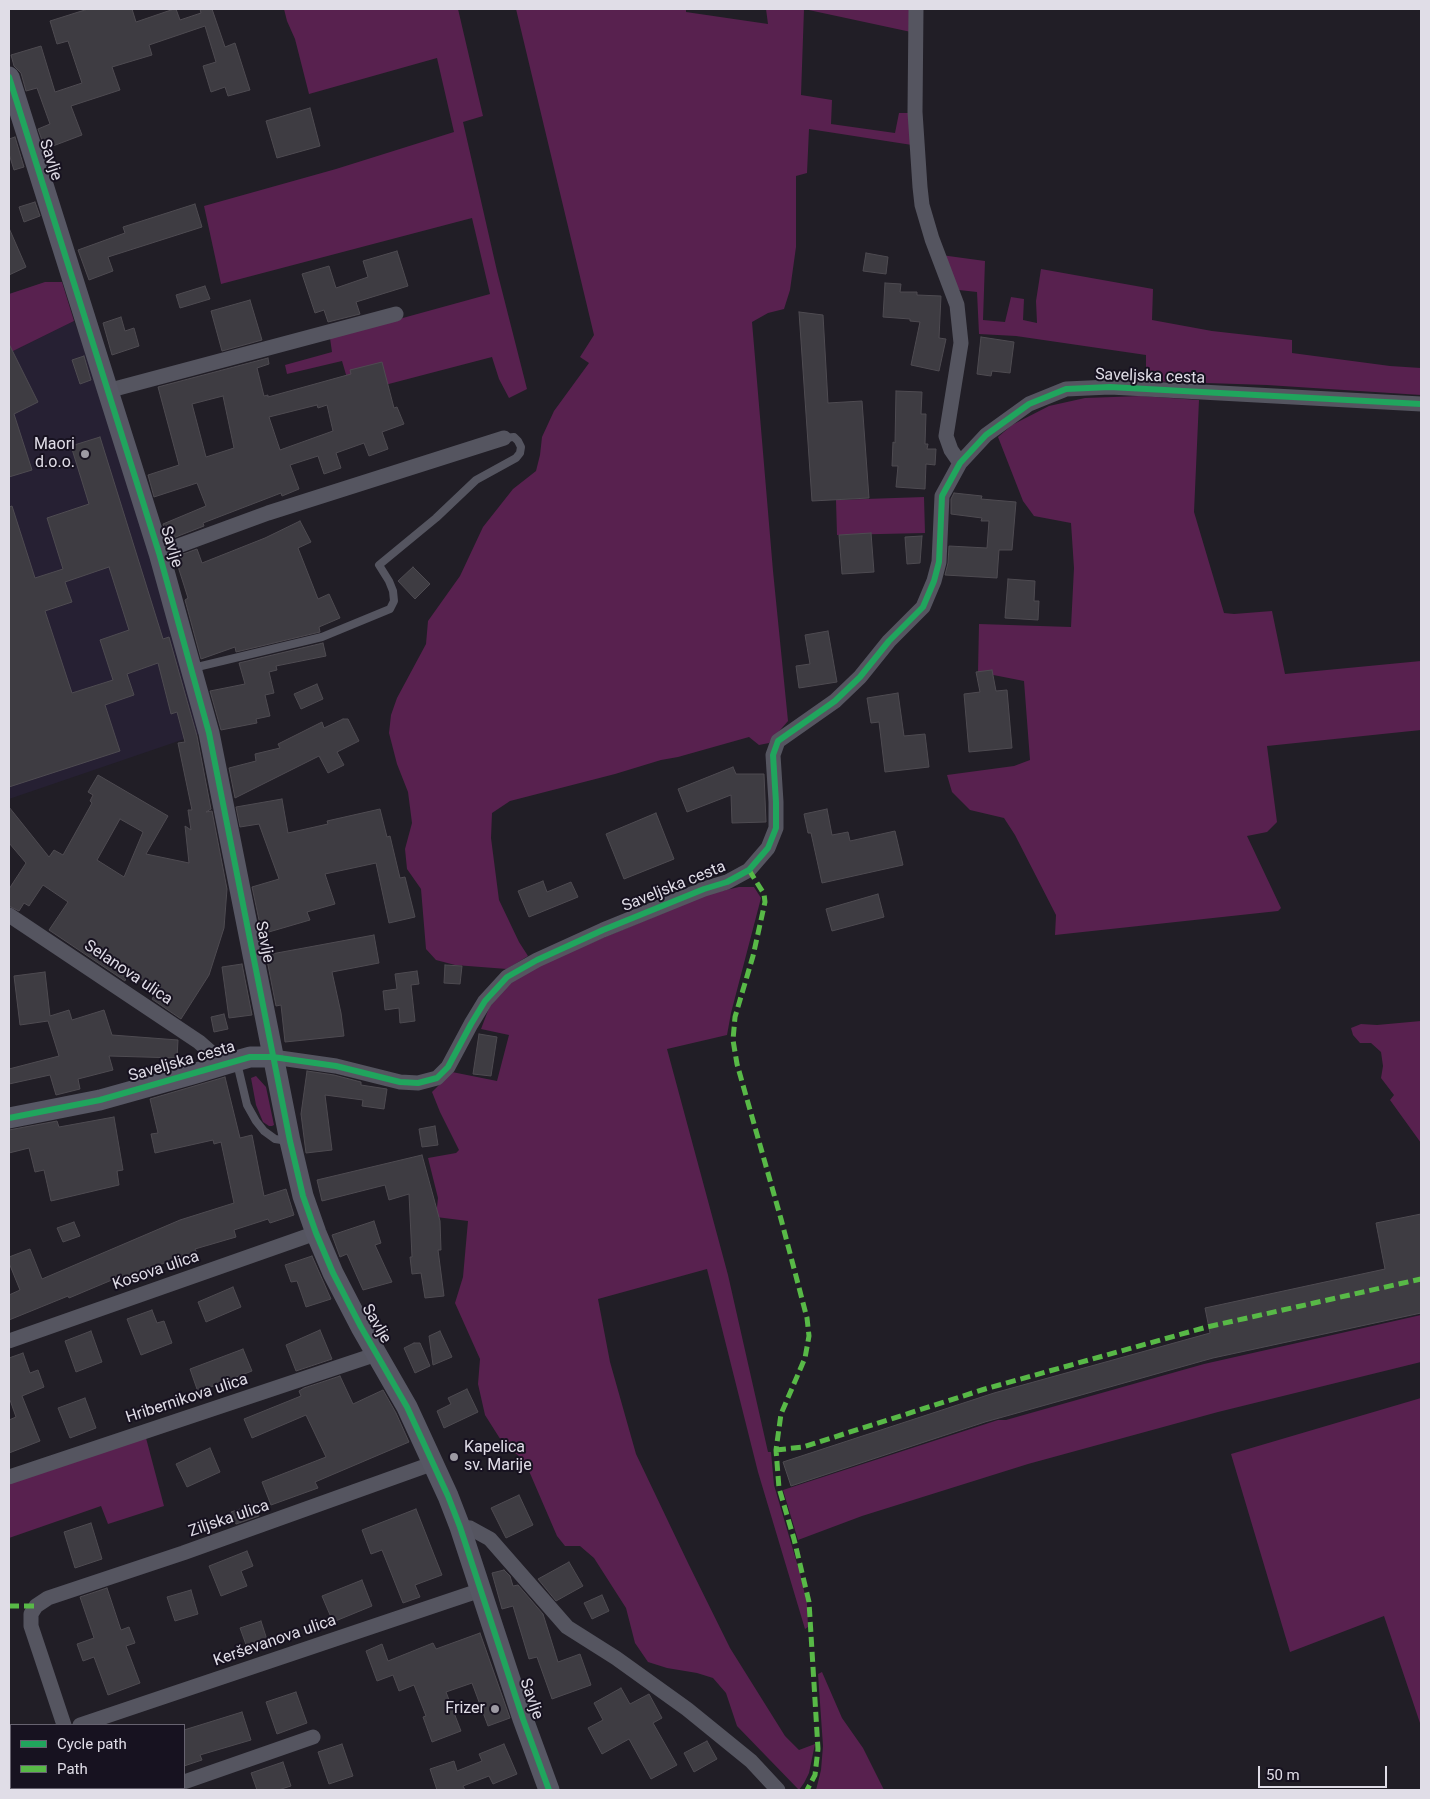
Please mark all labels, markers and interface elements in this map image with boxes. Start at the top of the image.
street label: Savlje [34,137,66,183]
street label: Saveljska cesta [1095,365,1205,389]
place label: Maori d.o.o. [34,435,75,473]
marker: Maori d.o.o. [79,448,91,460]
street label: Savlje [156,524,186,570]
street label: Saveljska cesta [619,857,729,917]
street label: Savlje [251,920,277,964]
street label: Selanova ulica [80,936,176,1010]
street label: Saveljska cesta [126,1038,238,1086]
street label: Kosova ulica [110,1247,202,1295]
street label: Savlje [357,1301,395,1347]
street label: Hribernikova ulica [123,1370,251,1428]
place label: Kapelica sv. Marije [464,1438,532,1476]
marker: Kapelica sv. Marije [448,1451,460,1463]
street label: Ziljska ulica [186,1496,272,1542]
street label: Kerševanova ulica [211,1611,339,1671]
street label: Savlje [515,1676,547,1722]
place label: Frizer [445,1699,485,1719]
marker: Frizer [489,1703,501,1715]
legend [10,1724,185,1789]
text: Cycle path [57,1735,127,1753]
scale bar [1260,1756,1389,1788]
text: Path [57,1760,88,1778]
text: 50 m [1266,1766,1300,1784]

